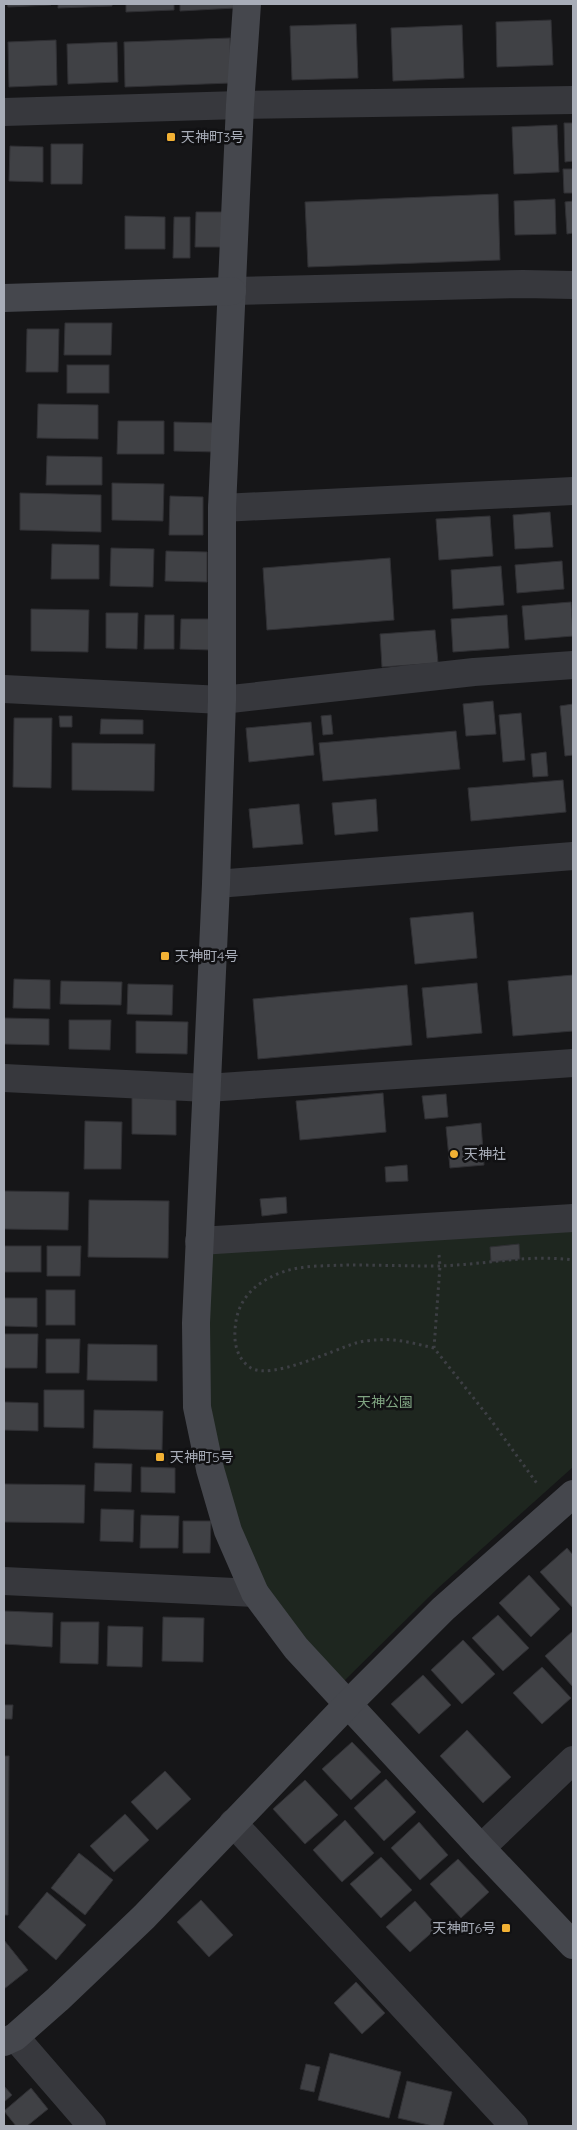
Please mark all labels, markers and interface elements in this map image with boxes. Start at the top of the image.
place label: 天神町3号 [181,128,244,146]
marker: 天神町3号 [165,131,177,143]
place label: 天神町4号 [175,947,238,965]
marker: 天神町4号 [159,950,171,962]
place label: 天神社 [464,1145,506,1163]
marker: 天神社 [448,1148,460,1160]
park label: 天神公園 [357,1393,413,1411]
place label: 天神町5号 [170,1448,234,1466]
marker: 天神町5号 [154,1451,166,1463]
place label: 天神町6号 [432,1919,496,1937]
marker: 天神町6号 [500,1922,512,1934]

